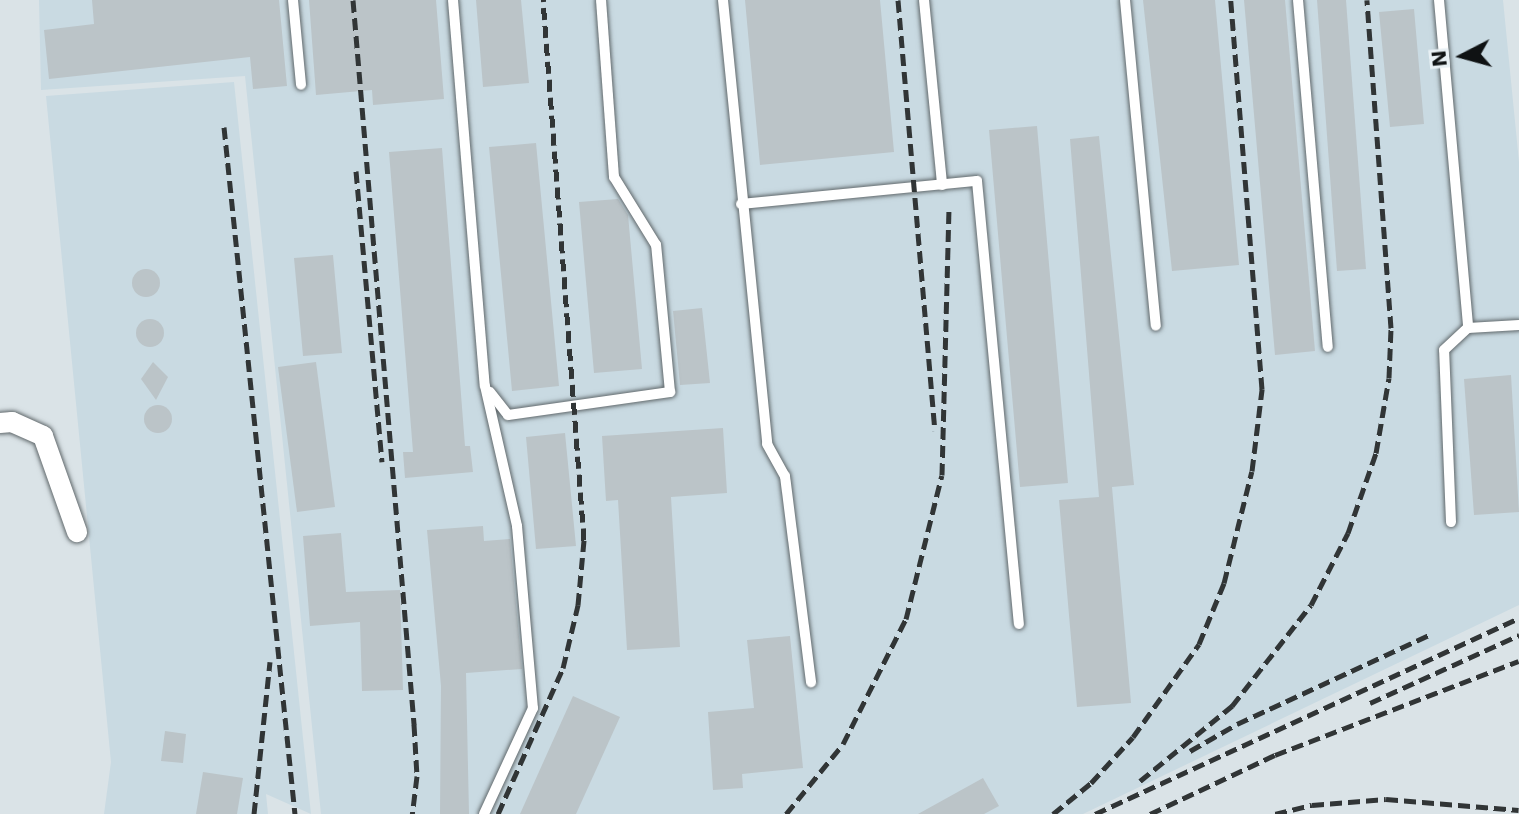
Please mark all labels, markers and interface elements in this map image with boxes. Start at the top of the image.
north arrow [1423,16,1503,96]
text: N [1425,49,1452,68]

